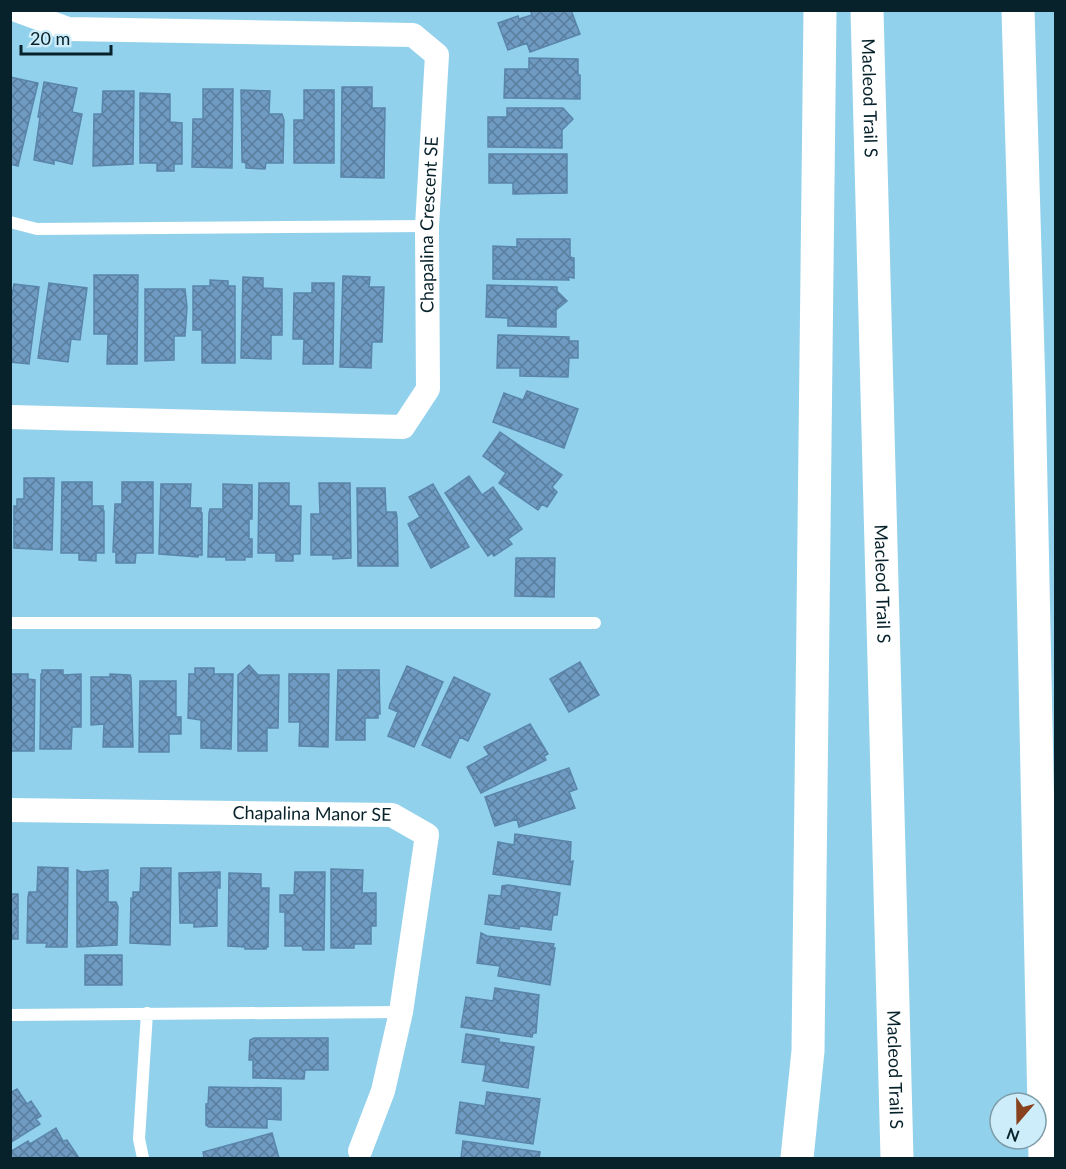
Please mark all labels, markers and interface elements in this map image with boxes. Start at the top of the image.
scale bar [21,18,111,56]
text: 20 m [30,27,70,49]
street label: Macleod Trail S [858,38,883,158]
street label: Chapalina Crescent SE [415,136,442,313]
street label: Macleod Trail S [870,524,896,644]
street label: Chapalina Manor SE [232,801,392,825]
street label: Macleod Trail S [883,1010,908,1129]
north arrow [988,1091,1048,1151]
text: N [1004,1125,1022,1147]

